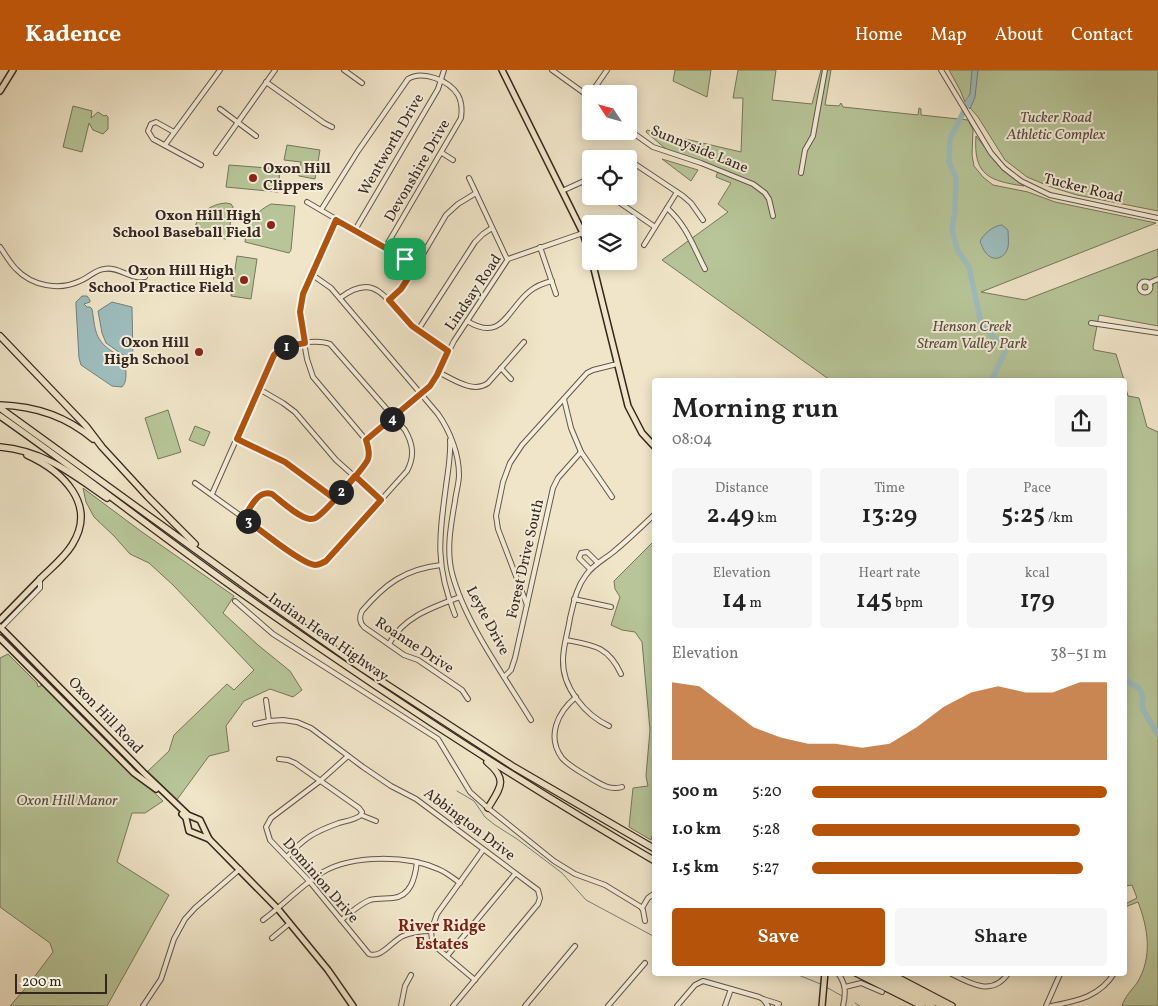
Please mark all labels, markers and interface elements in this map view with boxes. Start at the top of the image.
text: Kadence [25,18,121,52]
text: Home [855,23,903,48]
text: Map [931,23,967,48]
text: About [995,23,1043,48]
text: Contact [1071,23,1133,48]
north arrow [582,85,638,140]
map controls [582,85,637,270]
street label: Wentworth Drive [354,90,430,200]
park label: Tucker Road Athletic Complex [1005,108,1106,146]
street label: Devonshire Drive [380,116,456,226]
street label: Sunnyside Lane [647,121,751,179]
button: locate [582,150,637,205]
place label: Oxon Hill Clippers [263,159,331,197]
street label: Tucker Road [1041,169,1125,209]
marker: Oxon Hill Clippers [247,172,259,184]
place label: Oxon Hill High School Baseball Field [113,206,261,244]
button: layers [582,215,637,270]
marker: Oxon Hill High School Baseball Field [265,219,277,231]
pin [384,238,426,280]
icon: arrive [391,245,419,273]
street label: Lindsay Road [441,251,507,335]
place label: Oxon Hill High School Practice Field [89,261,234,299]
marker: Oxon Hill High School Practice Field [238,274,250,286]
park label: Henson Creek Stream Valley Park [917,317,1027,355]
place label: Oxon Hill High School [104,333,189,371]
pin: 1 [274,334,298,360]
text: 1 [284,338,289,357]
marker: Oxon Hill High School [193,346,205,358]
text: Morning run [672,390,839,429]
button: share [1055,395,1107,447]
pin: 4 [380,406,404,432]
text: 4 [388,410,397,429]
text: 08:04 [672,429,712,451]
text: Distance [715,479,769,498]
text: Time [874,479,905,498]
text: Pace [1023,479,1051,498]
pin: 2 [328,480,354,504]
text: 2 [338,483,345,502]
street label: Forest Drive South [502,497,550,621]
text: 2.49 [707,498,754,533]
text: 13:29 [862,498,917,533]
text: 5:25 [1001,498,1045,533]
pin: 3 [236,508,260,534]
text: km [754,509,777,528]
text: /km [1045,509,1073,528]
text: 3 [245,512,252,531]
text: Elevation [713,564,771,583]
text: Heart rate [859,564,920,583]
text: kcal [1025,564,1050,583]
street label: Leyte Drive [460,583,514,659]
text: 14 [722,583,747,618]
text: 145 [856,583,892,618]
text: 179 [1020,583,1055,618]
street label: Indian Head Highway [264,589,392,687]
text: m [747,594,762,613]
text: bpm [892,594,923,613]
street label: Roanne Drive [371,613,457,679]
text: Elevation [672,643,739,665]
text: 38–51 m [1050,643,1107,665]
street label: Oxon Hill Road [63,673,147,759]
text: 500 m [672,781,718,803]
text: 5:20 [752,781,782,803]
street label: Abbington Drive [419,784,519,866]
park label: Oxon Hill Manor [16,791,118,812]
text: 1.0 km [672,819,721,841]
text: 5:28 [752,819,780,841]
street label: Dominion Drive [277,834,363,928]
text: 1.5 km [672,857,719,879]
text: 5:27 [752,857,779,879]
button: Save [672,908,885,966]
button: Share [895,908,1107,966]
district label: River Ridge Estates [398,916,486,956]
scale bar [15,971,108,994]
text: 200 m [22,973,62,992]

